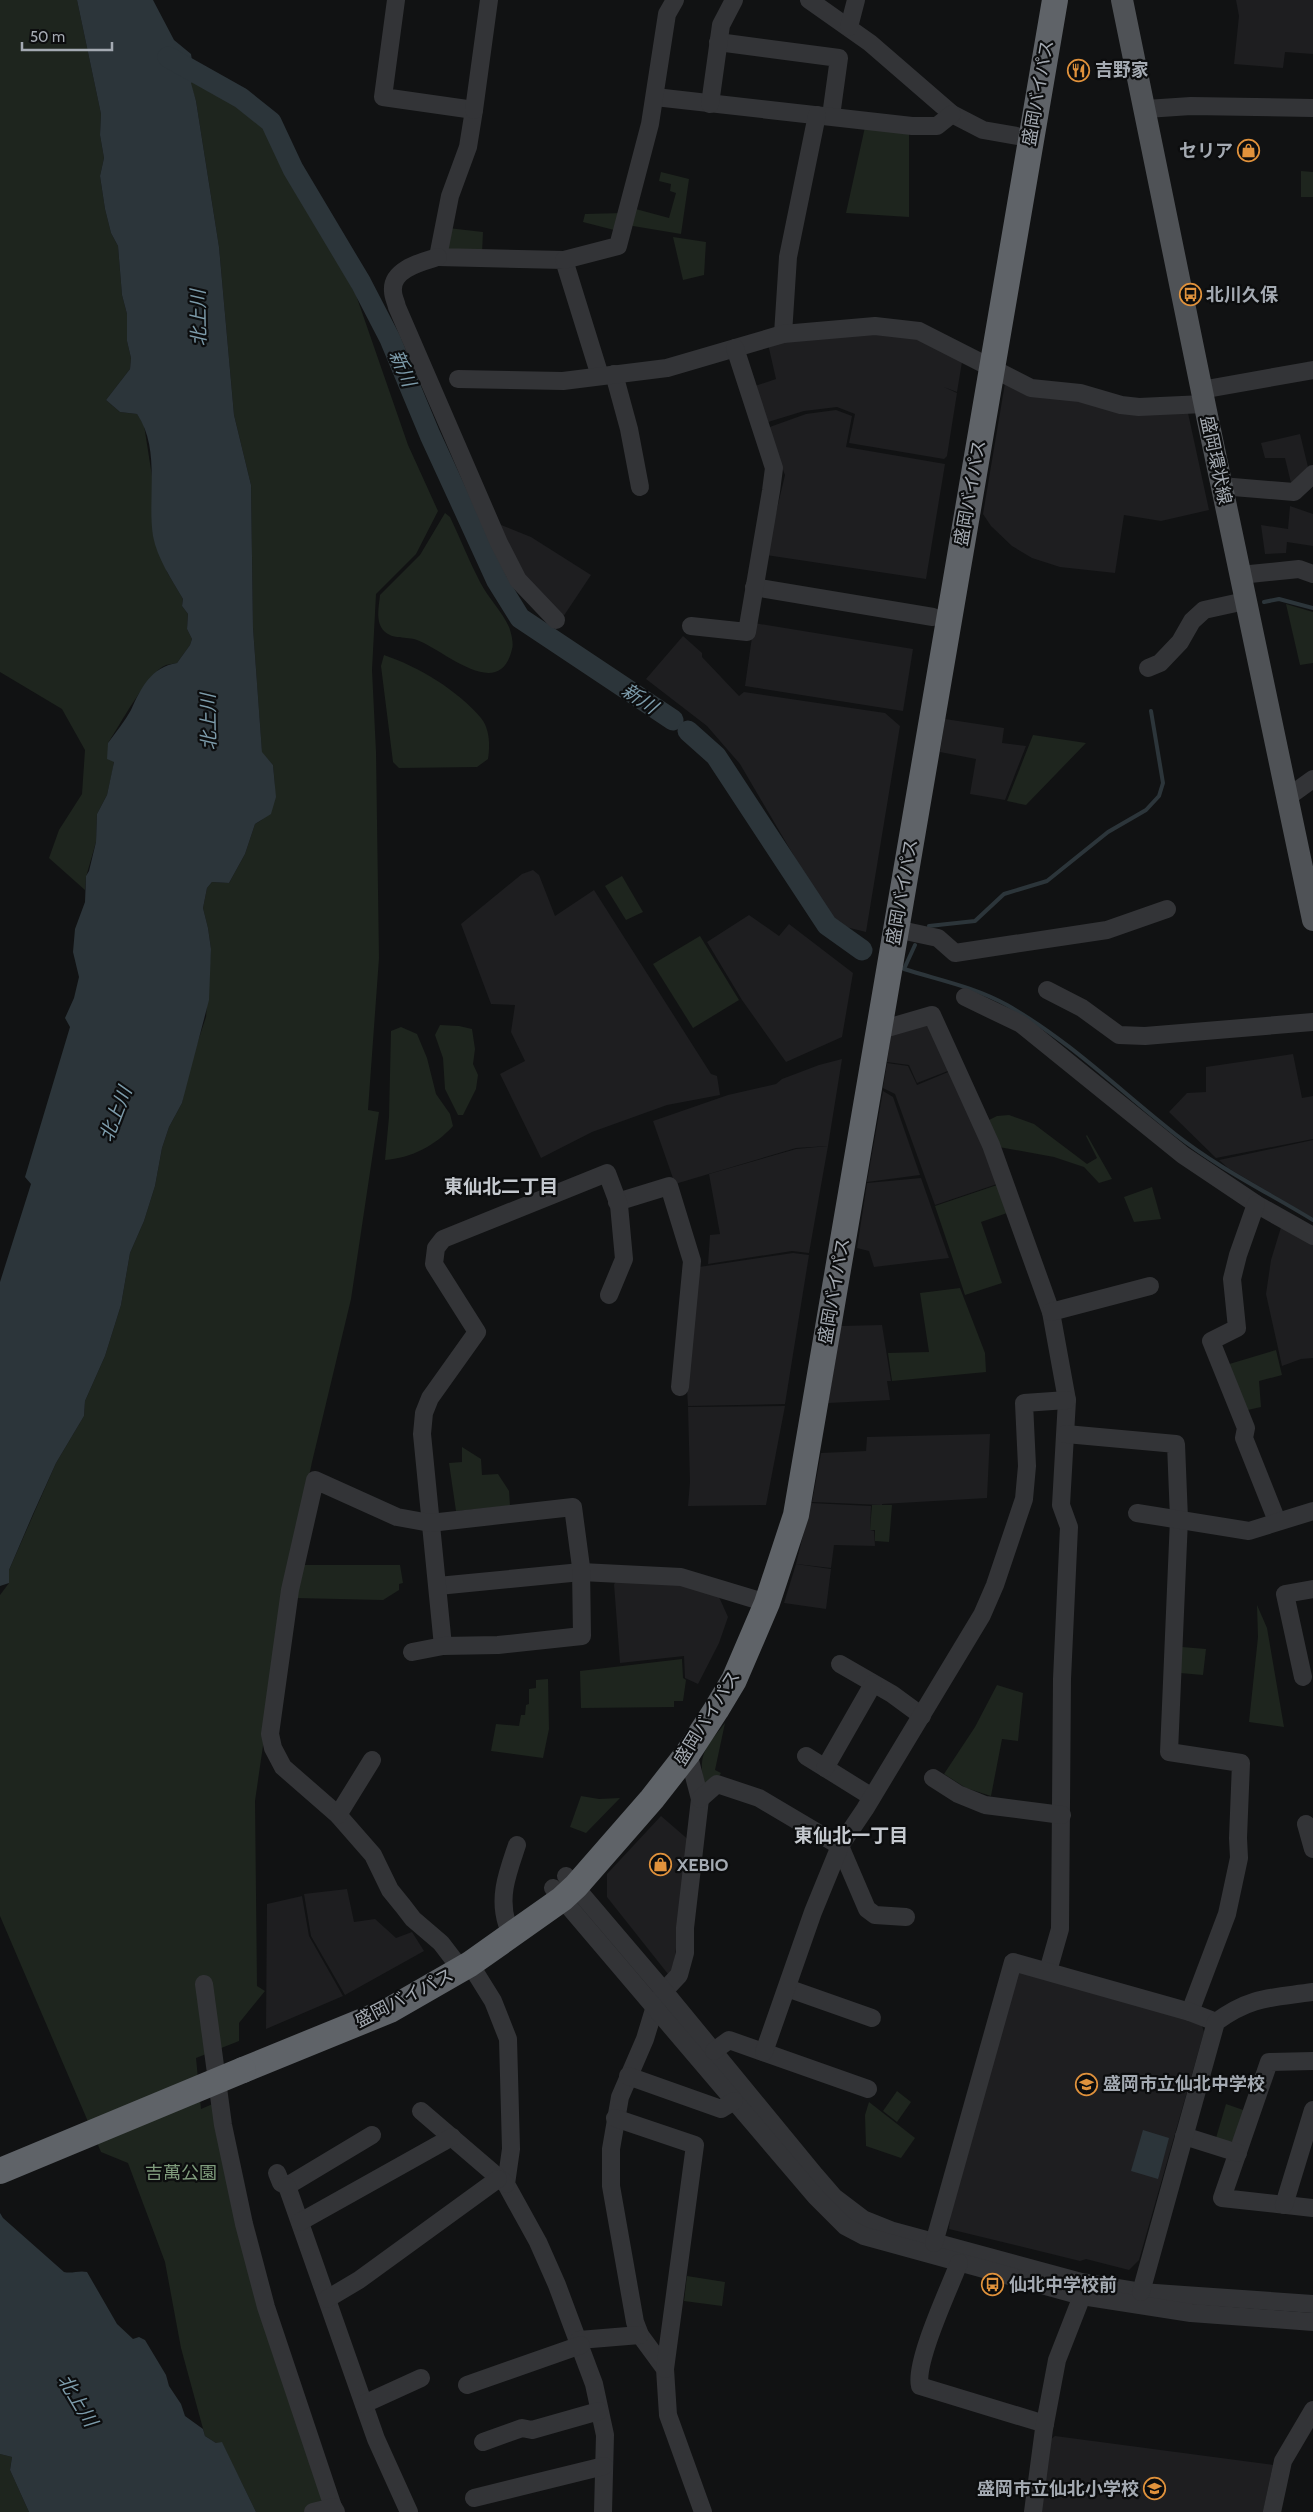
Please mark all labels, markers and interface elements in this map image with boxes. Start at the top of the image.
scale bar [22,20,112,52]
text: 50 m [30,28,65,46]
street label: 盛岡バイパス [1018,38,1058,148]
restaurant icon: 吉野家 [1067,58,1091,82]
place label: 吉野家 [1095,59,1149,81]
shop icon: セリア [1237,139,1261,163]
place label: セリア [1179,140,1233,162]
bus stop icon: 北川久保 [1178,283,1202,307]
place label: 北川久保 [1206,284,1279,306]
water label: 北上川 [186,287,210,347]
water label: 新川 [384,346,422,392]
street label: 盛岡環状線 [1196,414,1236,506]
street label: 盛岡バイパス [950,438,990,548]
water label: 新川 [618,678,664,720]
water label: 北上川 [196,691,220,751]
street label: 盛岡バイパス [882,837,922,947]
water label: 北上川 [95,1082,137,1145]
district label: 東仙北二丁目 [444,1175,558,1198]
street label: 盛岡バイパス [814,1236,854,1346]
street label: 盛岡バイパス [669,1667,745,1769]
district label: 東仙北一丁目 [794,1824,908,1847]
shop icon: XEBIO [649,1853,673,1877]
place label: XEBIO [676,1854,729,1876]
street label: 盛岡バイパス [351,1964,457,2032]
school or university icon: 盛岡市立仙北中学校 [1075,2072,1099,2096]
place label: 盛岡市立仙北中学校 [1103,2073,1265,2095]
park label: 吉萬公園 [145,2162,217,2184]
bus stop icon: 仙北中学校前 [981,2273,1005,2297]
place label: 仙北中学校前 [1009,2274,1117,2296]
water label: 北上川 [53,2370,103,2432]
school or university icon: 盛岡市立仙北小学校 [1143,2477,1167,2501]
place label: 盛岡市立仙北小学校 [977,2478,1139,2500]

